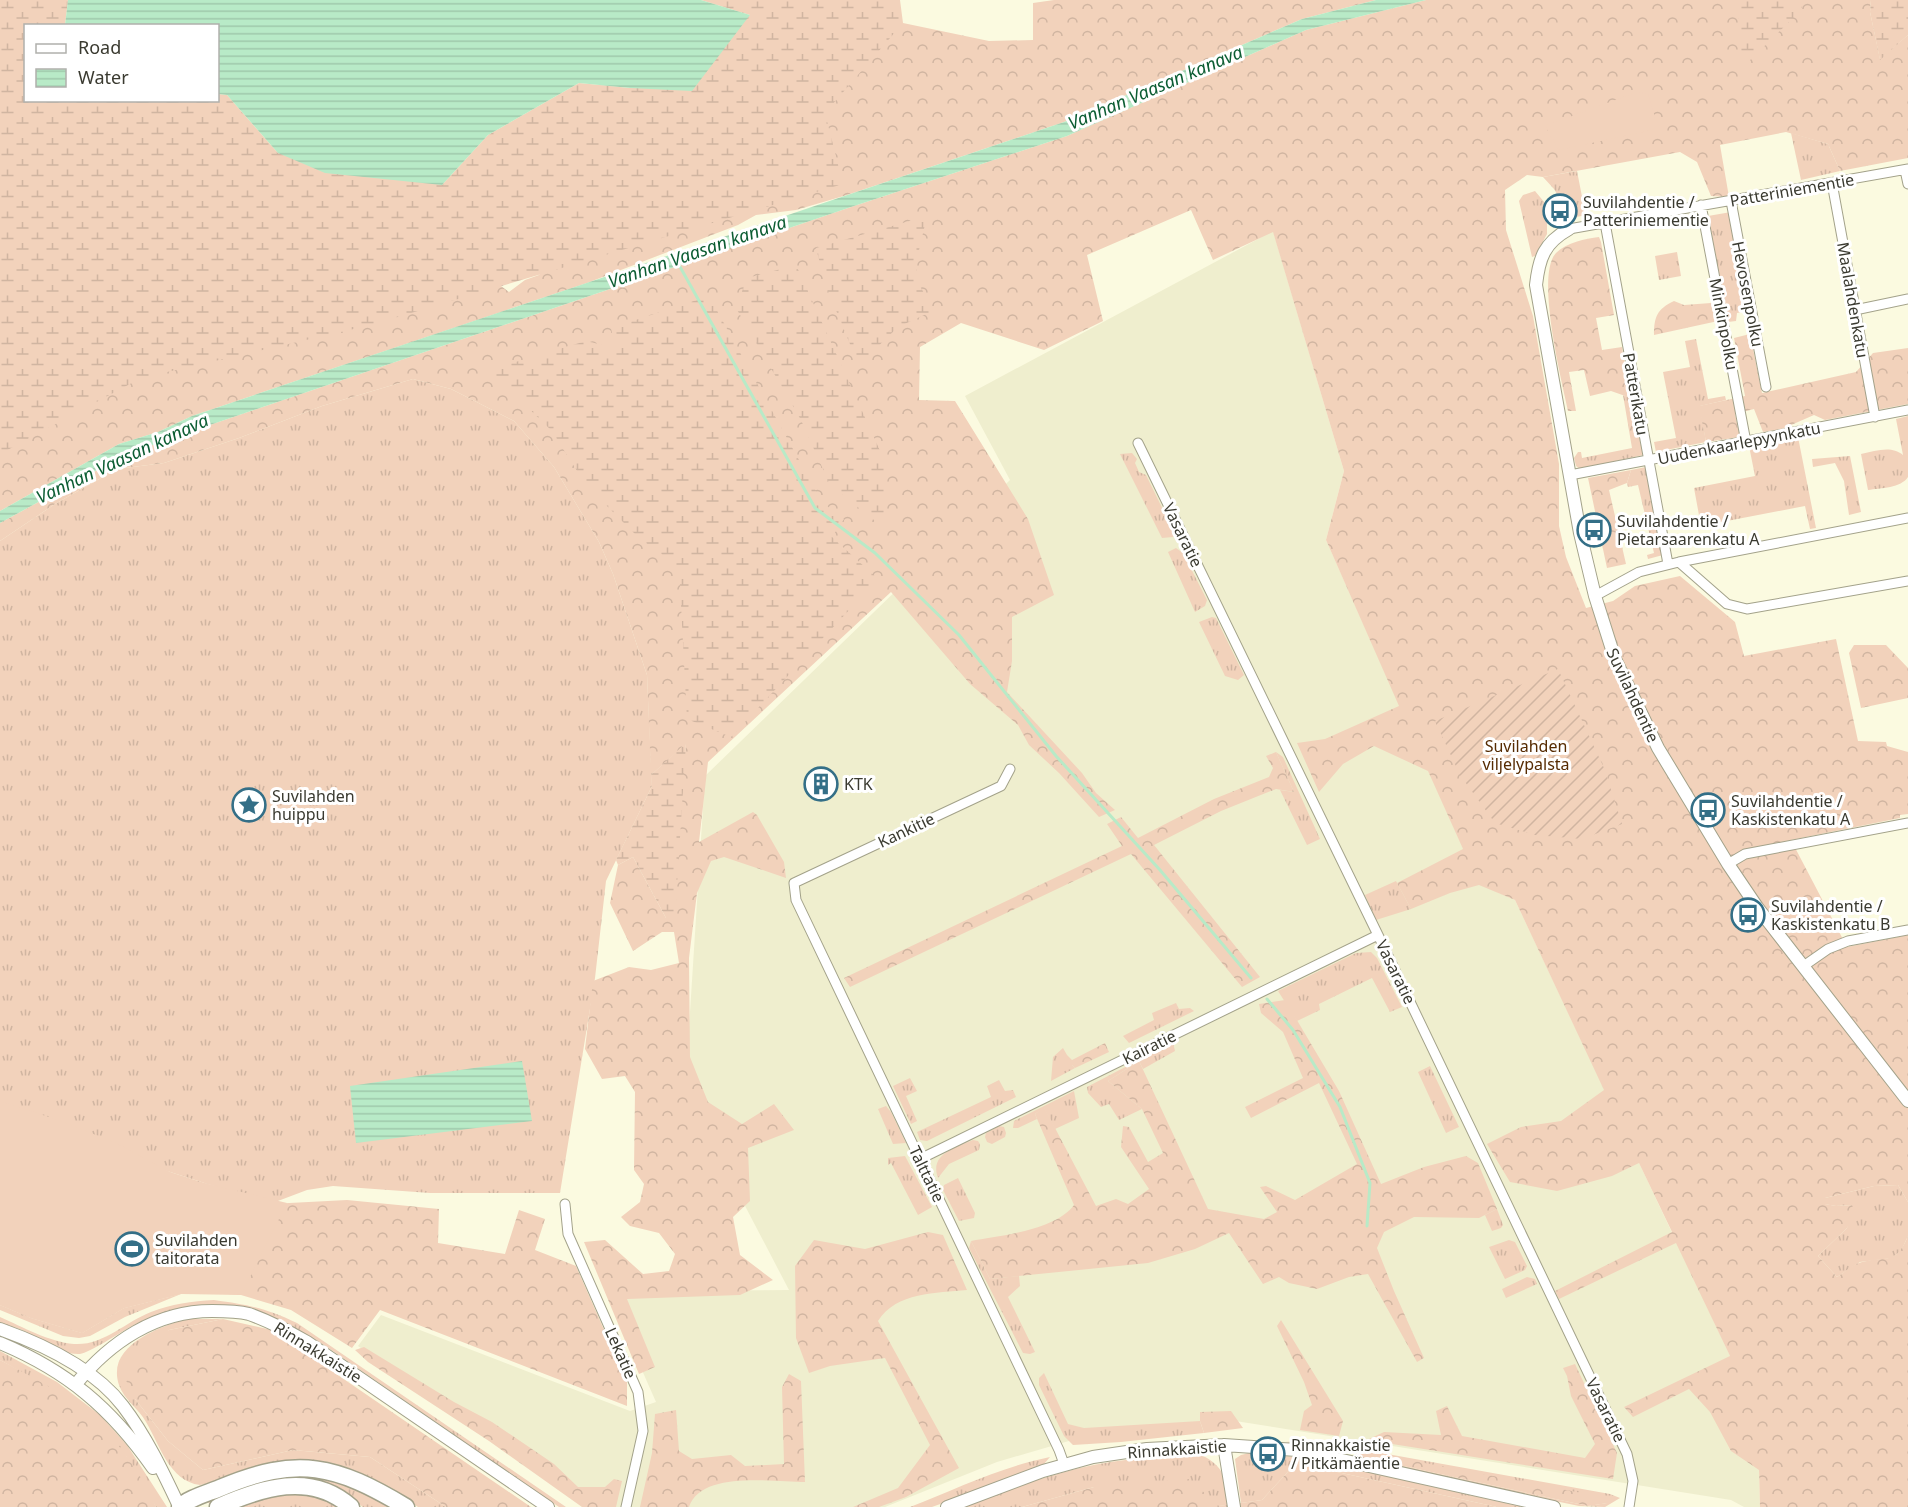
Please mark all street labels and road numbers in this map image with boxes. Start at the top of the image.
street label: Patteriniementie [1728,168,1856,212]
street label: Hevosenpolku [1727,239,1769,349]
street label: Maalahdenkatu [1832,240,1874,360]
street label: Minkinpolku [1704,276,1744,372]
street label: Patterikatu [1618,351,1654,437]
street label: Uudenkaarlepyynkatu [1656,416,1822,470]
street label: Vasaratie [1158,499,1208,571]
street label: Suvilahdentie [1602,644,1664,746]
street label: Kankitie [874,807,938,853]
street label: Vasaratie [1371,936,1421,1008]
street label: Kairatie [1118,1025,1180,1069]
street label: Talttatie [904,1142,950,1206]
street label: Rinnakkaistie [270,1316,366,1388]
street label: Lekatie [600,1324,642,1382]
street label: Vasaratie [1581,1374,1631,1446]
street label: Rinnakkaistie [1127,1435,1227,1463]

